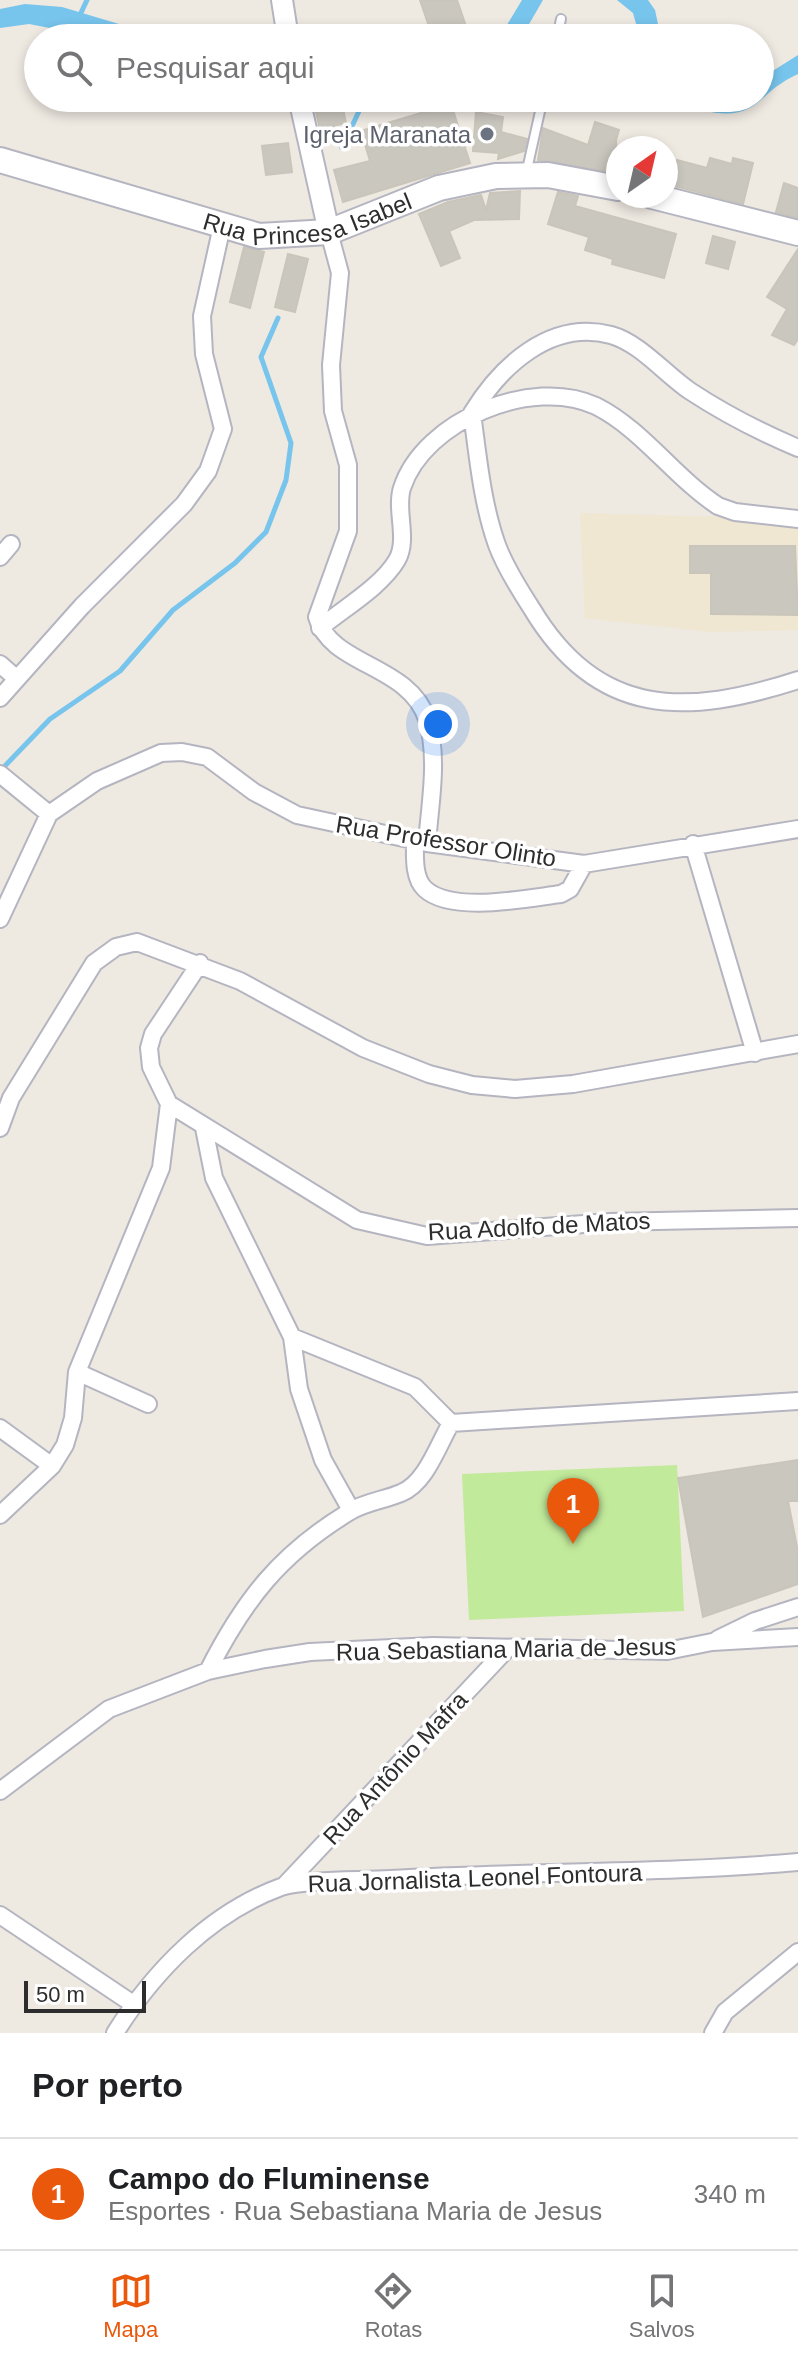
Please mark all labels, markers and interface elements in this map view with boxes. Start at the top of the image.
search box [24,24,774,112]
icon: search [52,46,96,90]
text: Pesquisar aqui [116,51,314,84]
place label: Igreja Maranata [303,121,472,148]
marker: Igreja Maranata [478,125,496,143]
north arrow [606,136,678,208]
street label: Rua Princesa Isabel [200,187,415,250]
your location [418,704,458,744]
street label: Rua Professor Olinto [334,810,558,872]
street label: Rua Adolfo de Matos [427,1207,651,1245]
pin: 1 [547,1478,599,1544]
street label: Rua Sebastiana Maria de Jesus [336,1633,676,1665]
street label: Rua Antônio Mafra [317,1686,473,1850]
street label: Rua Jornalista Leonel Fontoura [307,1859,643,1897]
scale bar [24,1977,146,2013]
text: 50 m [36,1982,85,2007]
text: Por perto [32,2066,183,2104]
text: Campo do Fluminense [108,2162,430,2195]
text: 1 [51,2179,65,2209]
text: 340 m [694,2179,766,2209]
text: Esportes · Rua Sebastiana Maria de Jesus [108,2196,602,2226]
tab: Mapa [103,2269,158,2343]
tab: Rotas [365,2269,422,2343]
tab: Salvos [629,2269,695,2343]

